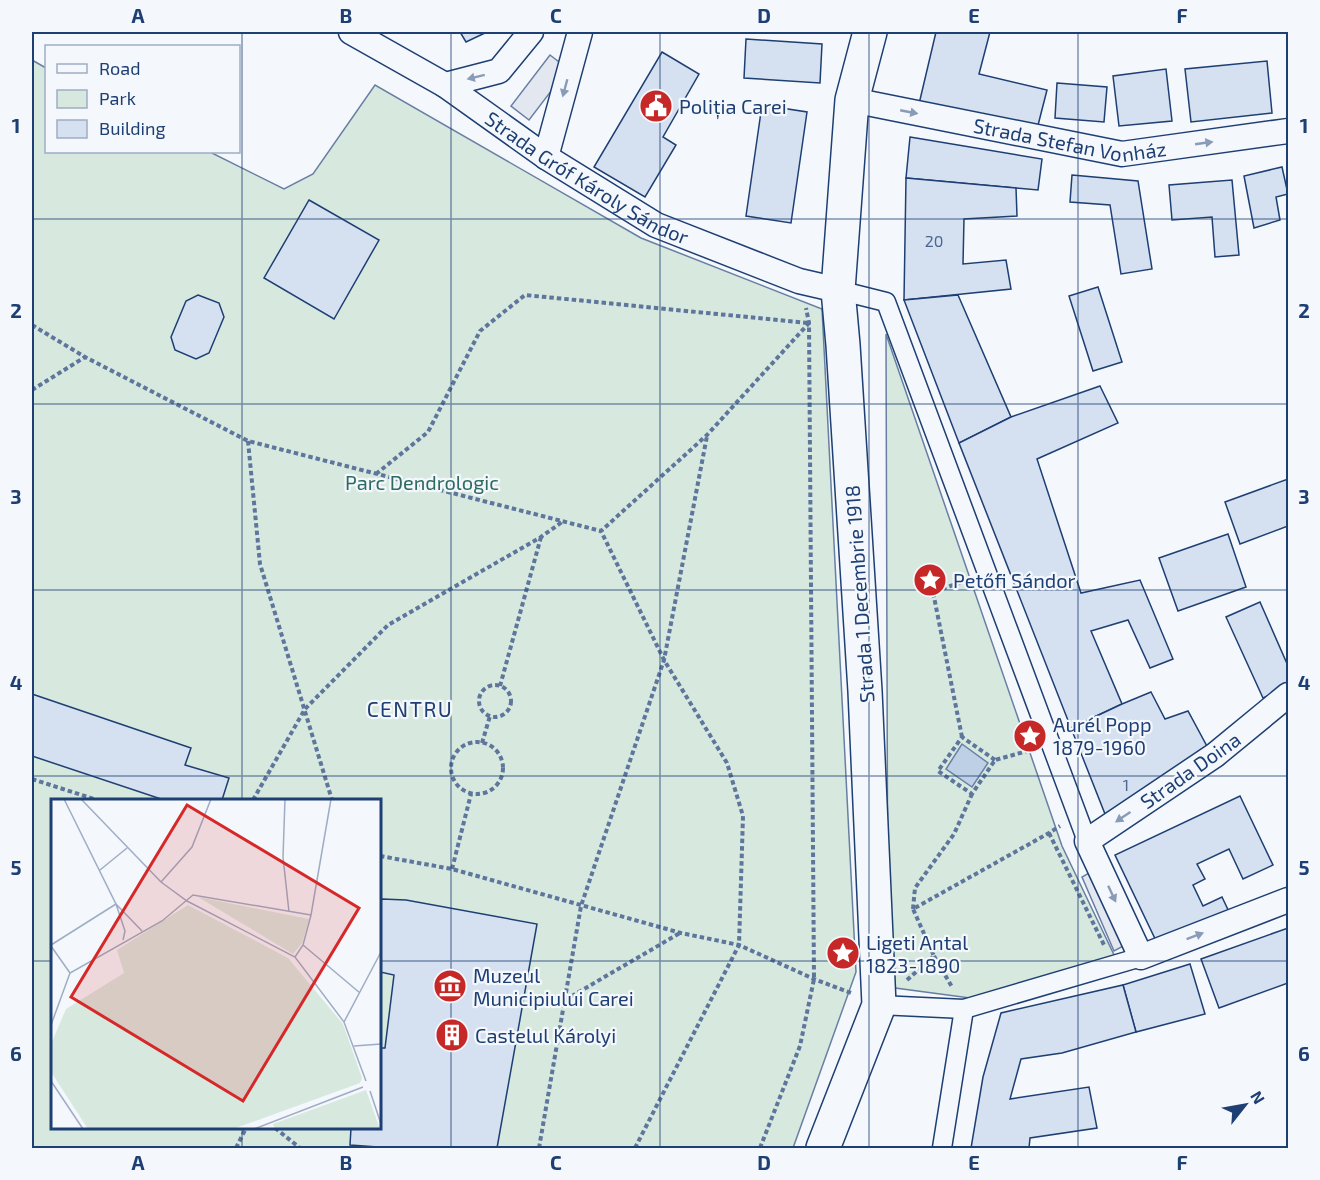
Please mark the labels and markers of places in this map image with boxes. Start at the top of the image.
public building icon: Poliția Carei [638,88,674,124]
place label: Poliția Carei [679,94,787,120]
place icon: Petőfi Sándor [912,562,948,598]
place label: Petőfi Sándor [953,568,1076,592]
place label: Aurél Popp 1879-1960 [1053,712,1151,759]
place icon: Aurél Popp 1879-1960 [1012,718,1048,754]
place label: Ligeti Antal 1823-1890 [866,930,968,977]
place icon: Ligeti Antal 1823-1890 [825,935,861,971]
place label: Muzeul Municipiului Carei [473,963,634,1010]
museum icon: Muzeul Municipiului Carei [432,968,468,1004]
building icon: Castelul Károlyi [434,1017,470,1053]
place label: Castelul Károlyi [475,1023,616,1047]

